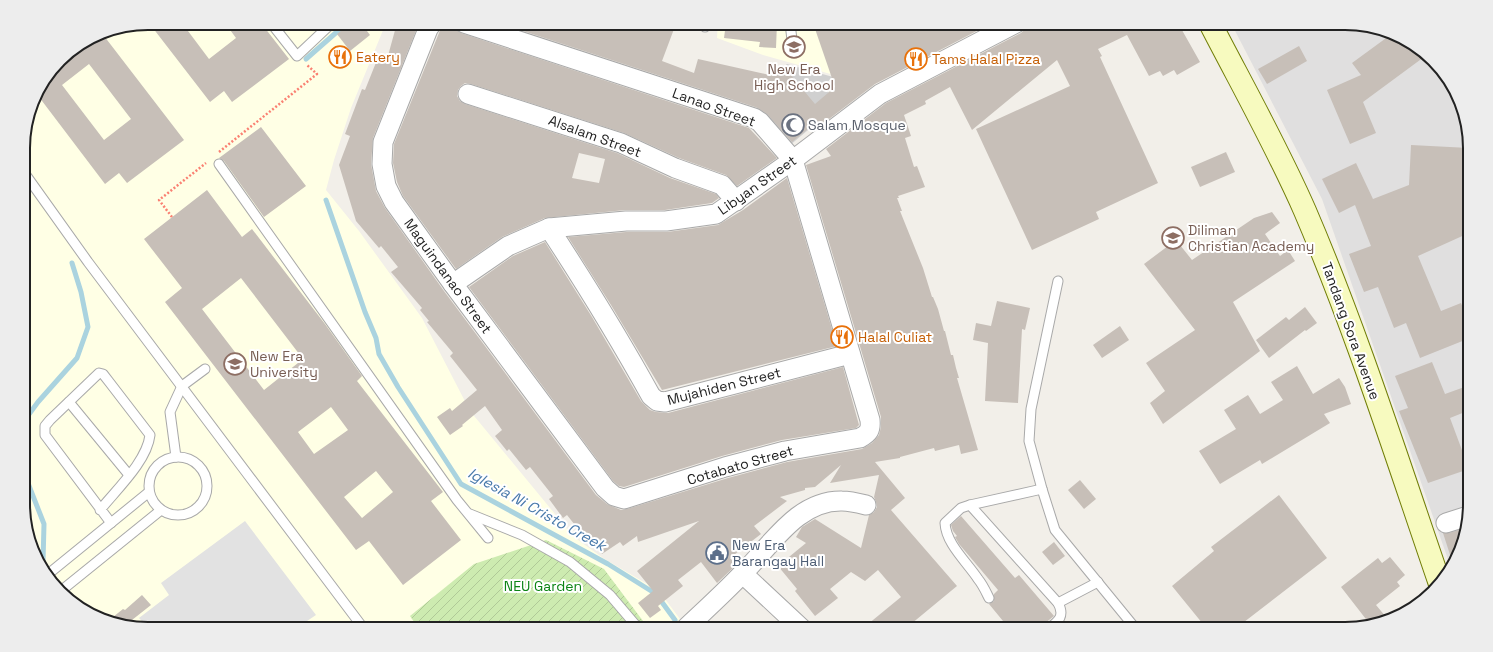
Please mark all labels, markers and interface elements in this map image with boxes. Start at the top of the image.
school or university icon: New Era High School [781,34,807,60]
restaurant icon: Eatery [327,44,353,70]
restaurant icon: Tams Halal Pizza [903,46,929,72]
place label: Eatery [356,48,400,66]
place label: Tams Halal Pizza [932,50,1040,68]
place label: New Era High School [754,60,834,94]
street label: Lanao Street [670,84,758,130]
street label: Alsalam Street [546,111,644,161]
mosque icon: Salam Mosque [780,112,806,138]
place label: Salam Mosque [808,116,906,134]
street label: Libyan Street [714,151,800,219]
street label: Maguindanao Street [400,215,496,337]
place label: Diliman Christian Academy [1188,221,1314,255]
school or university icon: Diliman Christian Academy [1160,225,1186,251]
street label: Tandang Sora Avenue [1318,260,1384,402]
restaurant icon: Halal Culiat [829,324,855,350]
place label: Halal Culiat [858,328,932,346]
place label: New Era University [250,347,318,381]
school or university icon: New Era University [222,351,248,377]
street label: Mujahiden Street [665,363,783,409]
street label: Cotabato Street [685,441,795,489]
water label: Iglesia Ni Cristo Creek [465,463,611,556]
place label: New Era Barangay Hall [732,536,824,570]
public building icon: New Era Barangay Hall [704,540,730,566]
park label: NEU Garden [504,577,582,595]

